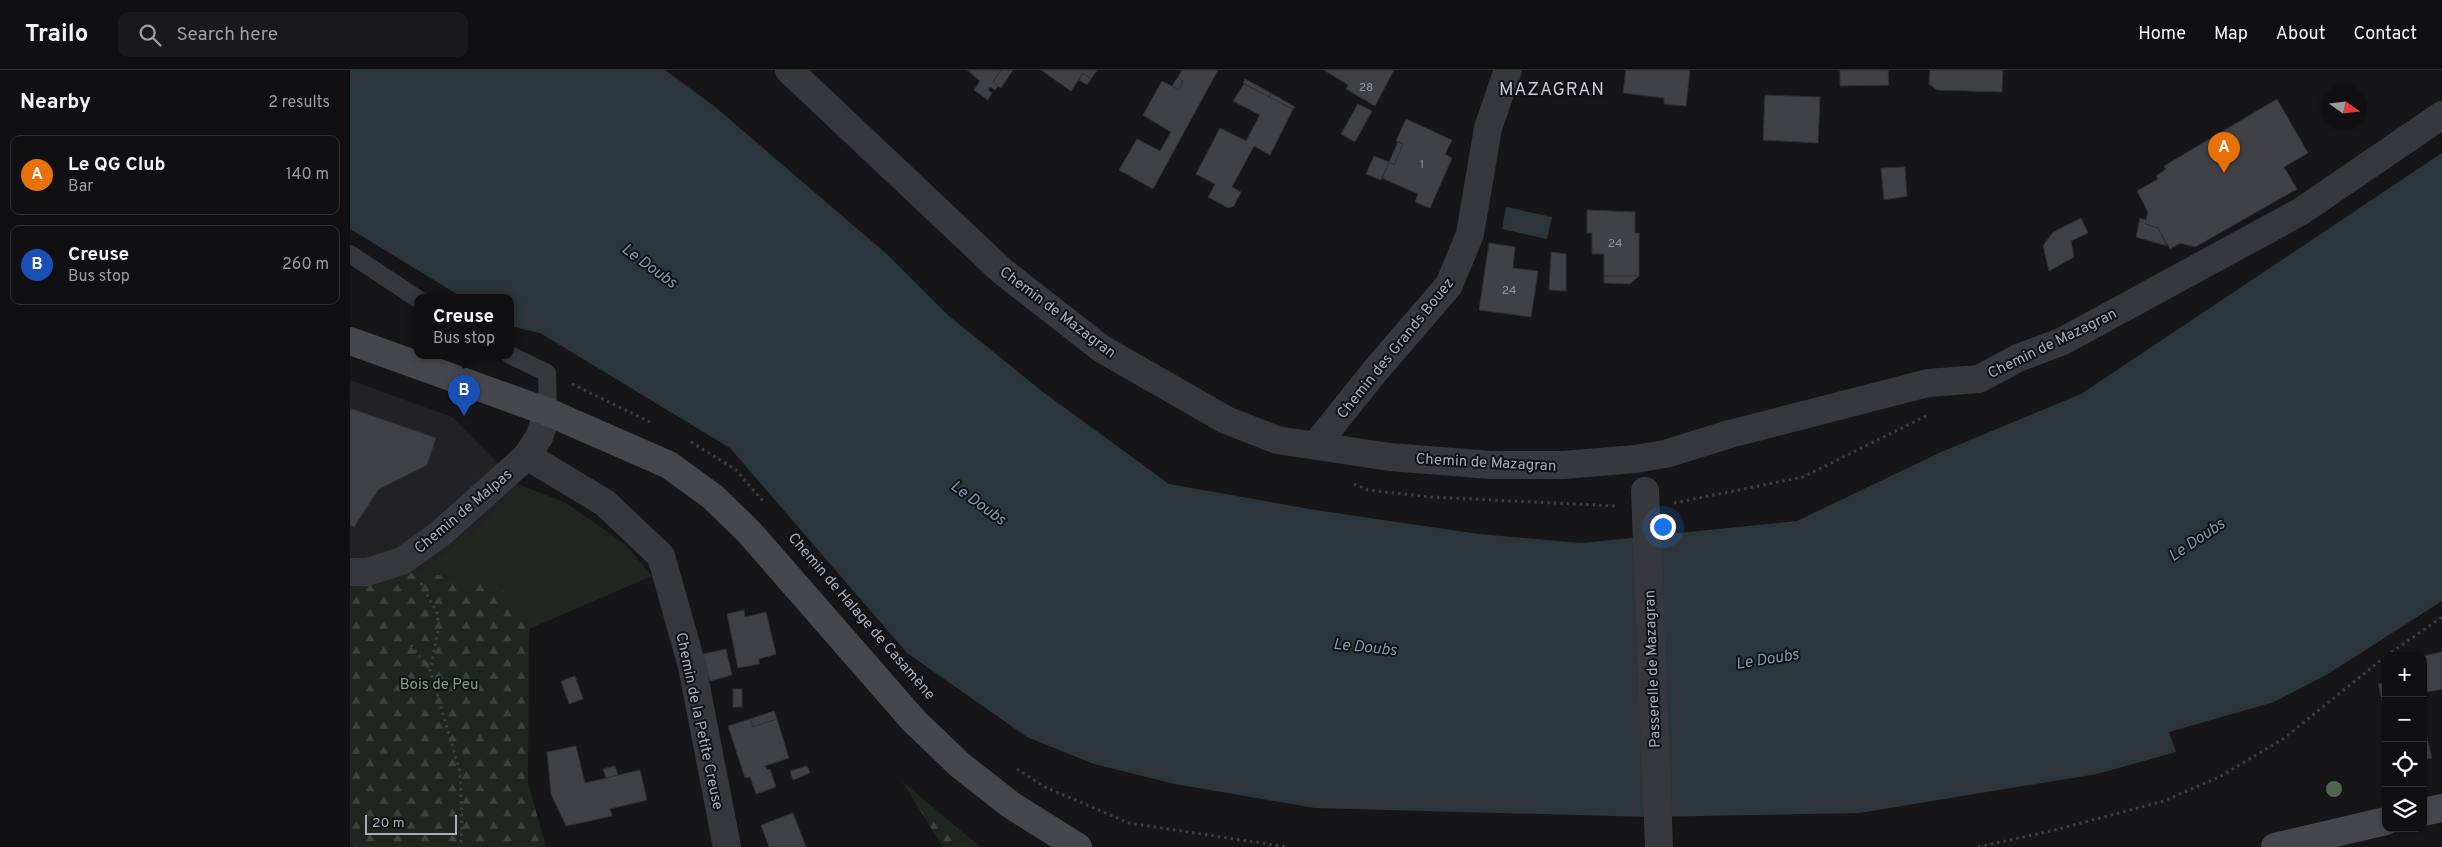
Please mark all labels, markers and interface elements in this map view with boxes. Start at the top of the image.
search box [118,12,468,57]
text: Trailo [25,20,88,50]
icon: search [136,21,164,49]
text: Search here [176,23,278,47]
text: Home [2138,23,2186,46]
text: Map [2214,23,2248,46]
text: About [2276,23,2325,46]
text: Contact [2353,23,2417,46]
district label: MAZAGRAN [1499,79,1605,102]
house number: 28 [1359,80,1373,96]
north arrow [2322,85,2367,130]
text: Nearby [20,89,91,116]
text: 2 results [268,93,330,113]
pin: A [2208,132,2240,173]
text: Le QG Club [68,153,165,177]
house number: 1 [1420,157,1424,173]
text: A [31,165,43,185]
text: 140 m [286,165,329,185]
text: Bar [68,177,94,197]
house number: 24 [1608,236,1622,252]
water label: Le Doubs [617,240,681,294]
text: Creuse [68,243,129,267]
text: B [31,255,43,275]
text: 260 m [282,255,329,275]
street label: Chemin de Mazagran [995,263,1119,363]
text: Bus stop [68,267,130,287]
street label: Chemin des Grands Bouez [1333,275,1459,423]
house number: 24 [1502,283,1516,299]
popup [414,294,514,359]
text: Creuse [433,305,494,329]
street label: Chemin de Mazagran [1985,305,2120,384]
text: Bus stop [433,329,495,349]
pin: B [448,375,480,416]
street label: Chemin de Mazagran [1415,450,1557,477]
street label: Chemin de Malpas [411,466,517,559]
water label: Le Doubs [946,477,1010,531]
your location [1650,514,1676,540]
water label: Le Doubs [2165,514,2230,567]
street label: Chemin de Halage de Casamène [783,529,939,705]
street label: Passerelle de Mazagran [1641,590,1666,748]
street label: Chemin de la Petite Creuse [670,631,727,812]
water label: Le Doubs [1332,635,1398,661]
water label: Le Doubs [1734,645,1801,675]
map controls [2382,652,2427,832]
button: + [2382,652,2427,697]
park label: Bois de Peu [400,676,478,695]
button: − [2382,697,2427,742]
button: locate [2382,742,2427,787]
button: layers [2382,787,2427,832]
scale bar [365,812,458,835]
text: 20 m [372,815,405,832]

